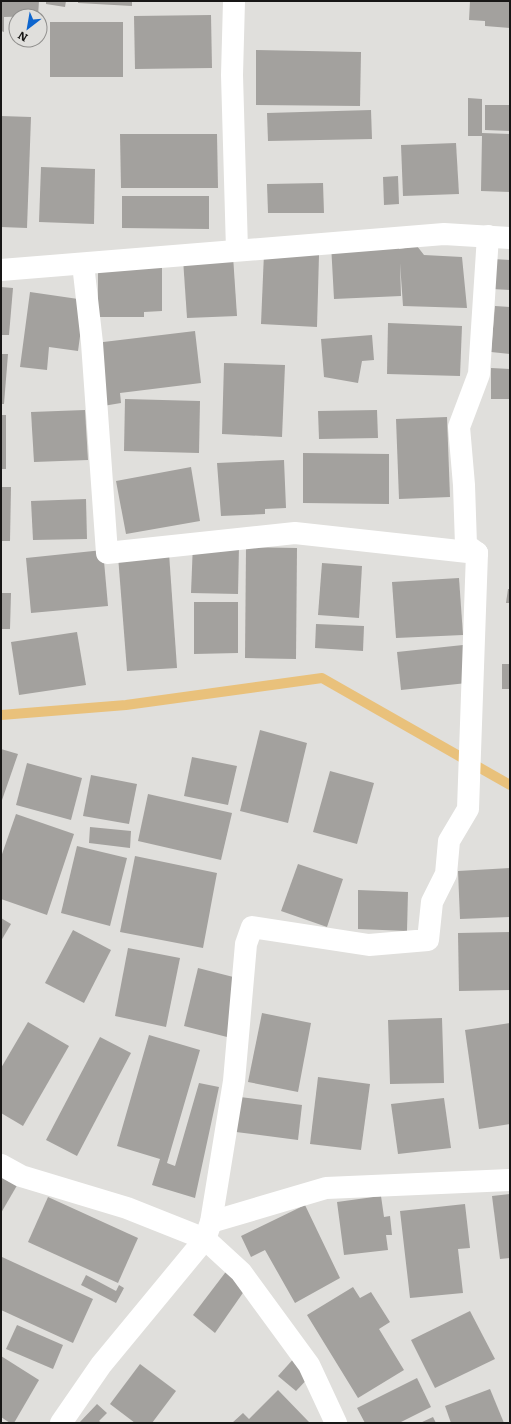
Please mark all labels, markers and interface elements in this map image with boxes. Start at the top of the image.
north arrow [8,8,48,48]
text: N [14,28,30,47]

